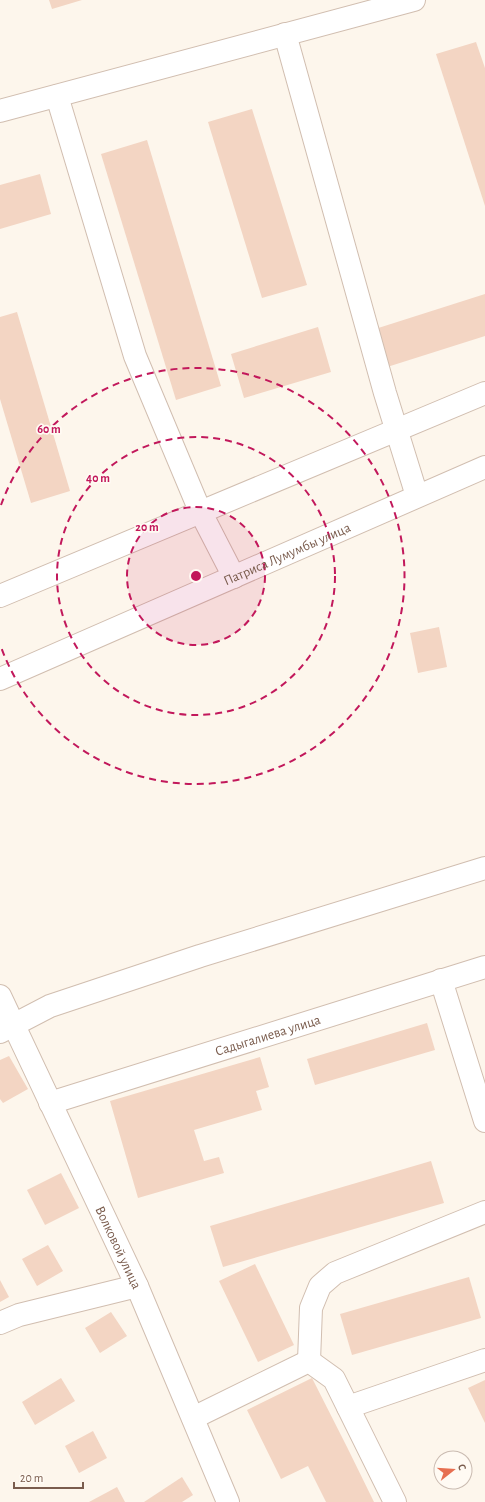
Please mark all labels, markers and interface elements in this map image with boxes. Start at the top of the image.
text: 60 m [37,423,61,435]
text: 40 m [86,472,110,484]
street label: Патриса Лумумбы улица [222,520,353,588]
text: 20 m [135,521,159,533]
centre of rings [189,569,203,583]
street label: Садыгалиева улица [213,1013,323,1059]
street label: Волковой улица [92,1204,144,1292]
north arrow [433,1450,473,1490]
text: С [456,1463,468,1472]
scale bar [14,1464,83,1490]
text: 20 m [20,1472,43,1484]

